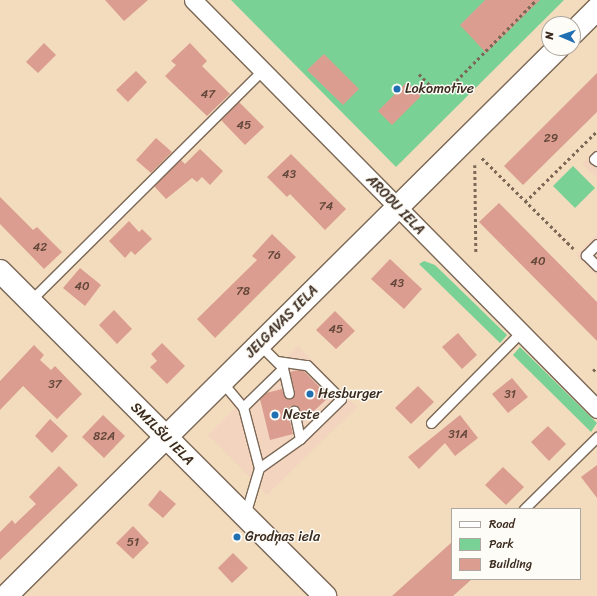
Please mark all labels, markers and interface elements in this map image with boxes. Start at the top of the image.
north arrow [541,16,581,56]
text: N [540,31,559,40]
place label: Lokomotīve [405,81,474,97]
marker: Lokomotīve [392,84,402,94]
house number: 47 [201,88,215,102]
house number: 45 [237,119,251,133]
house number: 29 [544,132,558,146]
house number: 43 [282,168,296,182]
street label: ARODU IELA [362,172,428,238]
house number: 74 [319,200,333,214]
house number: 42 [33,241,47,255]
house number: 76 [267,249,281,263]
house number: 40 [530,255,546,269]
house number: 43 [390,277,404,291]
house number: 40 [74,280,90,294]
street label: JELGAVAS IELA [242,282,322,362]
house number: 78 [236,285,250,299]
house number: 45 [329,323,343,337]
house number: 37 [48,378,62,392]
place label: Hesburger [318,386,382,402]
house number: 31 [504,388,516,402]
marker: Hesburger [305,389,315,399]
street label: SMILŠU IELA [127,399,197,469]
place label: Neste [283,407,320,423]
marker: Neste [270,410,280,420]
house number: 31A [448,428,468,442]
house number: 82A [93,430,115,444]
legend [451,508,581,580]
text: Road [489,513,515,535]
place label: Grodņas iela [245,529,320,545]
marker: Grodņas iela [232,532,242,542]
text: Park [489,533,514,555]
house number: 51 [127,536,139,550]
text: Building [489,553,532,575]

